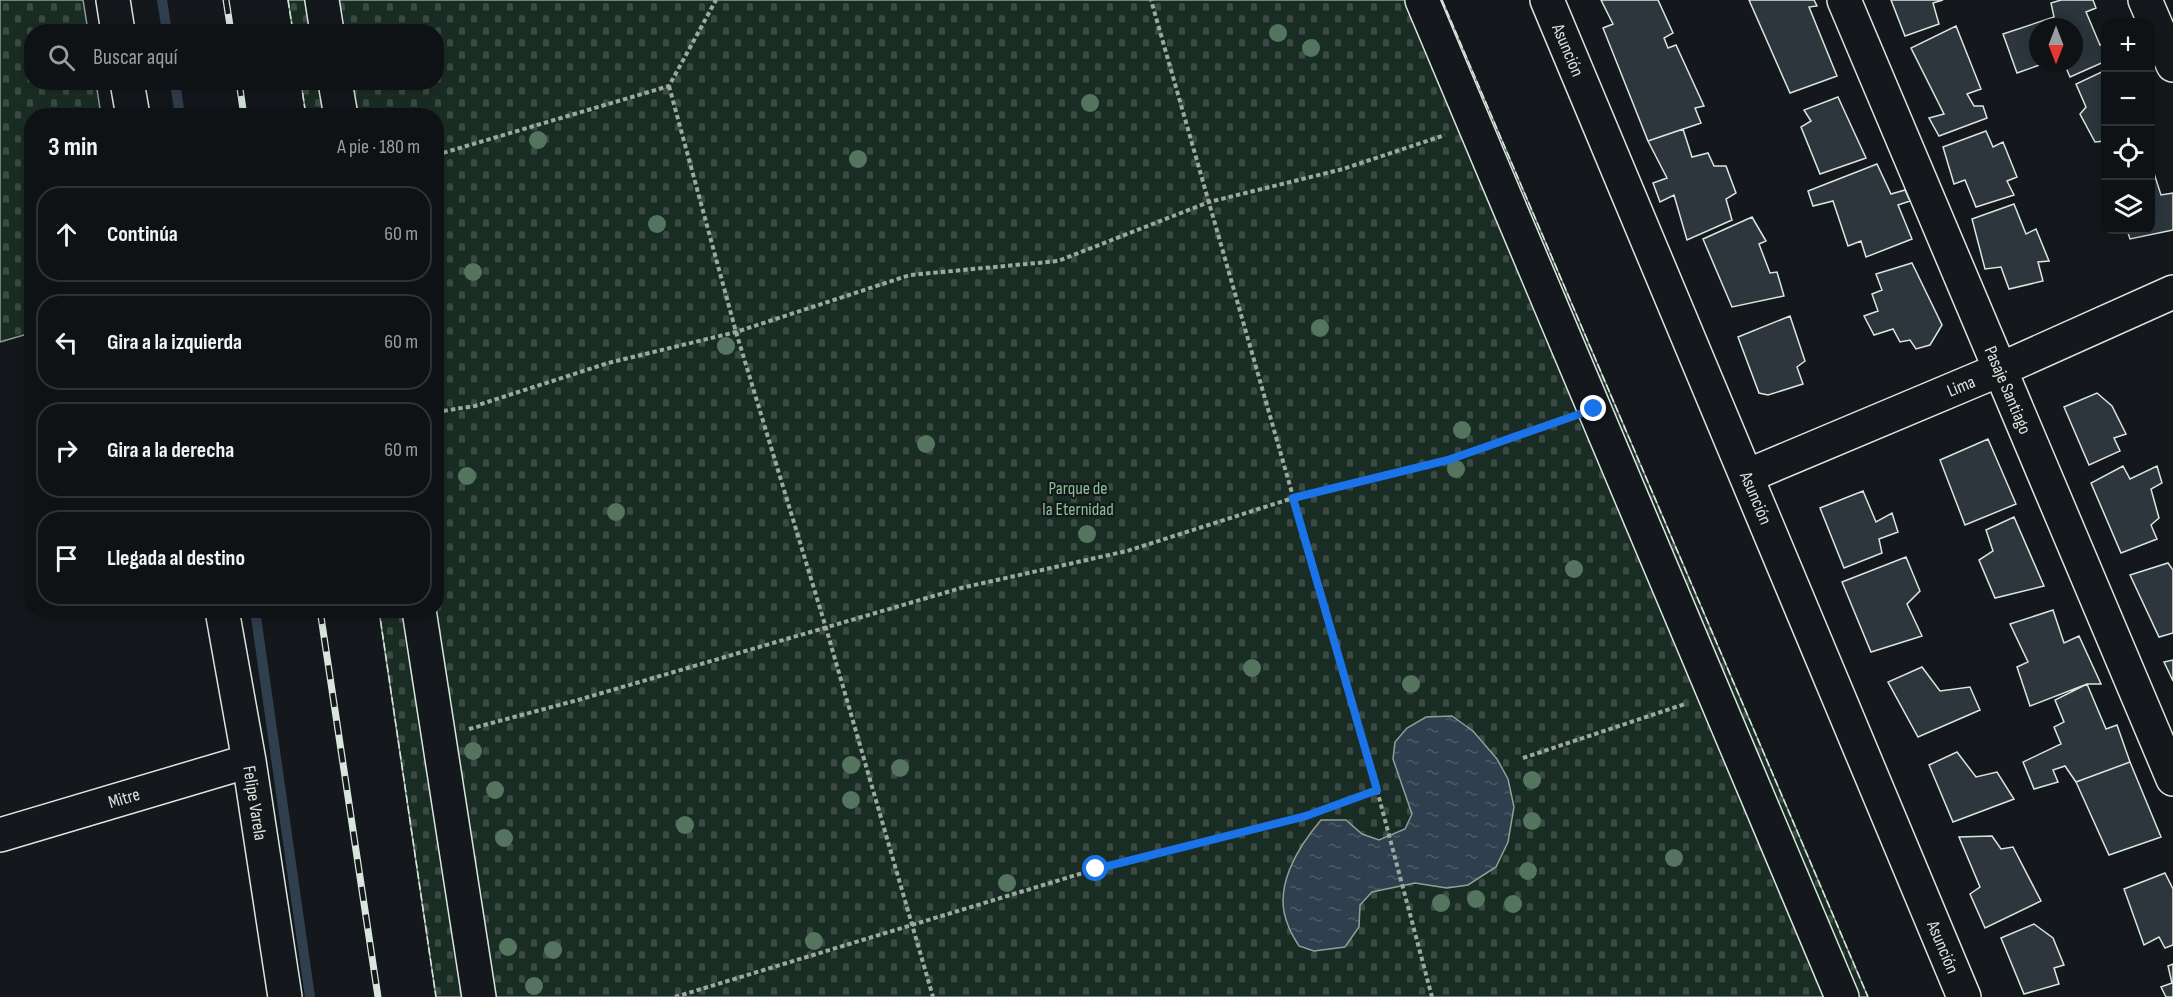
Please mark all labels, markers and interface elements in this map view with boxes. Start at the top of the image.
north arrow [2029,18,2083,72]
map controls [2101,18,2155,234]
button: + [2101,18,2155,72]
street label: Asunción [1547,20,1588,80]
search box [24,24,444,90]
icon: search [45,41,78,74]
text: Buscar aquí [93,44,178,71]
button: − [2101,72,2155,126]
button: locate [2101,126,2155,180]
text: 3 min [48,132,98,163]
text: A pie · 180 m [337,135,420,159]
button: layers [2101,180,2155,234]
icon: ahead [50,218,83,251]
text: Continúa [107,221,178,248]
text: 60 m [384,222,418,246]
icon: left [50,326,83,359]
text: Gira a la izquierda [107,329,242,356]
text: 60 m [384,330,418,354]
street label: Pasaje Santiago [1980,343,2036,437]
street label: Lima [1944,371,1978,402]
route end [1580,395,1606,421]
icon: right [50,434,83,467]
text: Gira a la derecha [107,437,234,464]
text: 60 m [384,438,418,462]
street label: Asunción [1735,468,1776,528]
park label: Parque de la Eternidad [1042,478,1114,520]
icon: arrive [50,542,83,575]
text: Llegada al destino [107,545,245,572]
street label: Felipe Varela [238,764,271,842]
street label: Mitre [106,784,142,813]
route start [1082,855,1108,881]
street label: Asunción [1922,917,1963,977]

